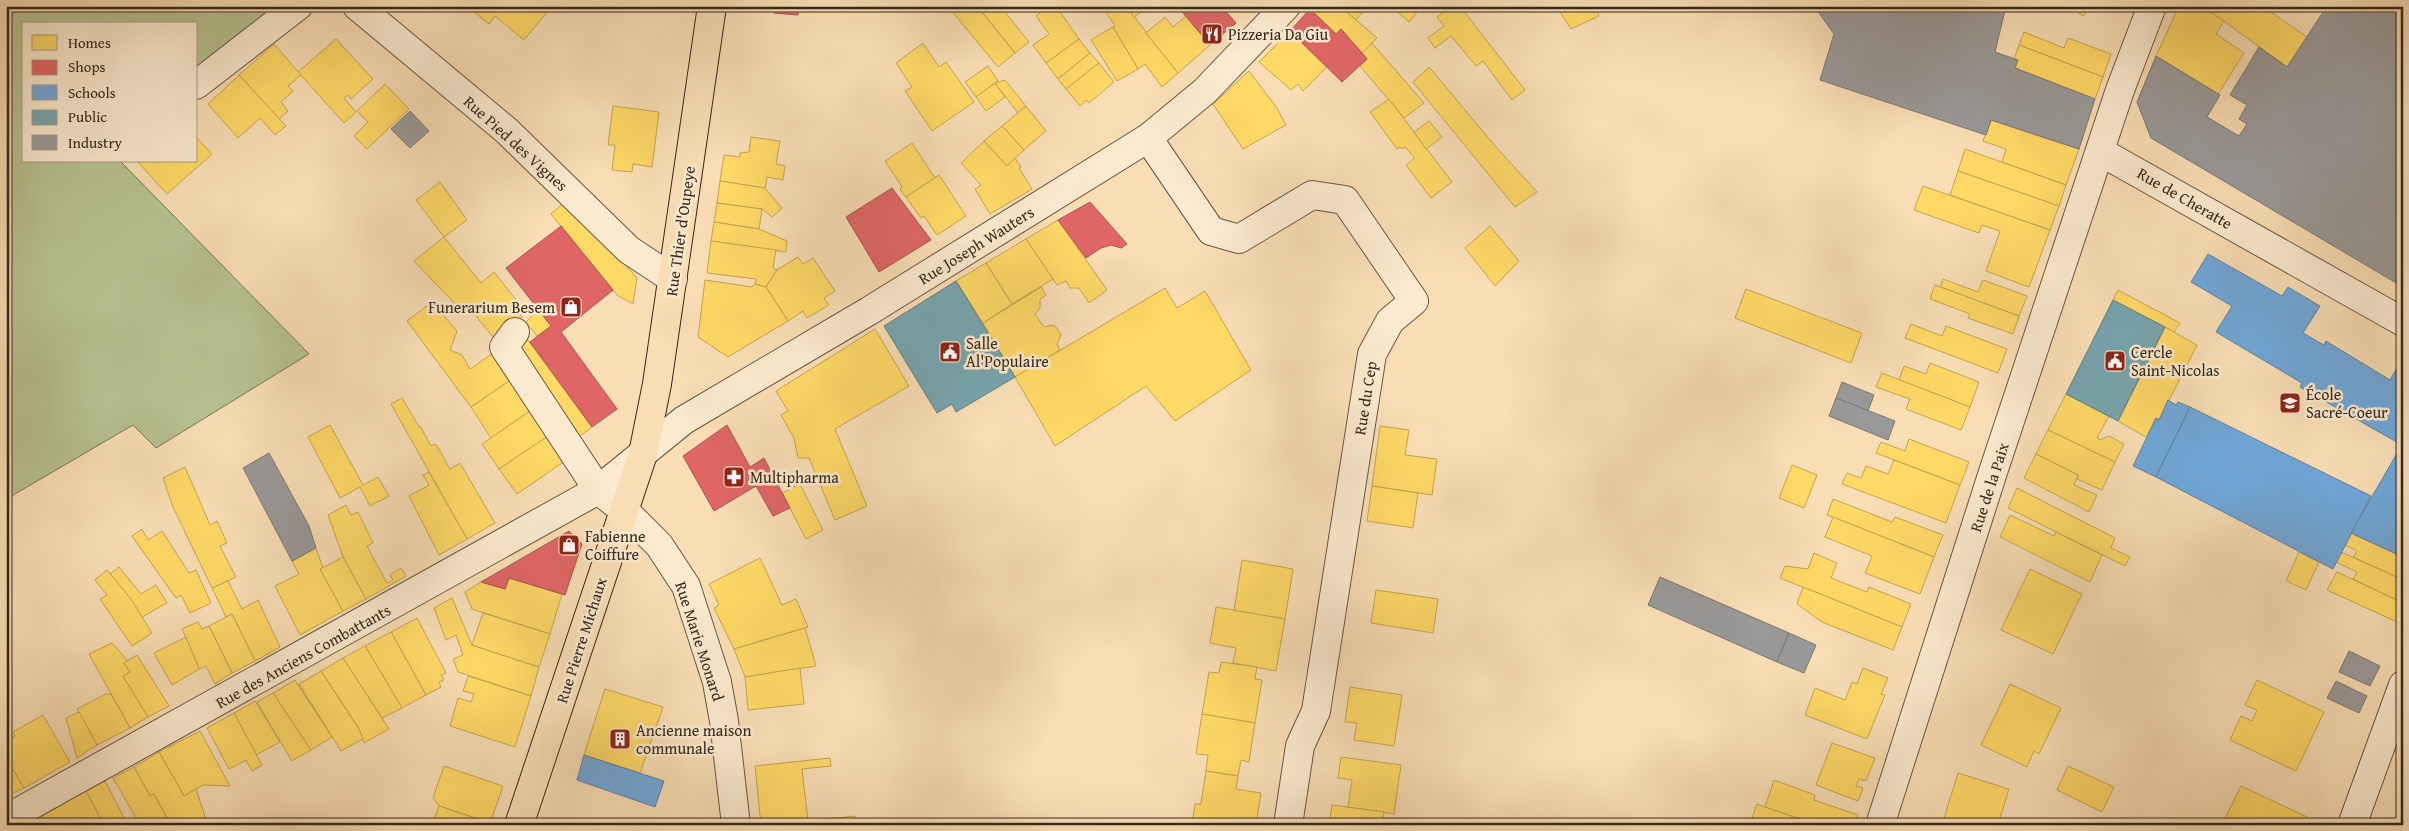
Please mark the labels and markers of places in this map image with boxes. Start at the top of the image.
restaurant icon: Pizzeria Da Giu [1200,22,1224,46]
place label: Pizzeria Da Giu [1228,22,1329,46]
place label: Funerarium Besem [428,295,555,319]
shop icon: Funerarium Besem [559,295,583,319]
place label: Salle Al'Populaire [966,331,1049,373]
public building icon: Salle Al'Populaire [938,340,962,364]
place label: Cercle Saint-Nicolas [2131,340,2220,382]
public building icon: Cercle Saint-Nicolas [2103,349,2127,373]
place label: École Sacré-Coeur [2306,382,2388,424]
school or university icon: École Sacré-Coeur [2278,391,2302,415]
pharmacy icon: Multipharma [722,465,746,489]
place label: Multipharma [750,465,839,489]
place label: Fabienne Coiffure [585,524,646,566]
shop icon: Fabienne Coiffure [557,533,581,557]
place label: Ancienne maison communale [636,718,751,760]
building icon: Ancienne maison communale [608,727,632,751]

